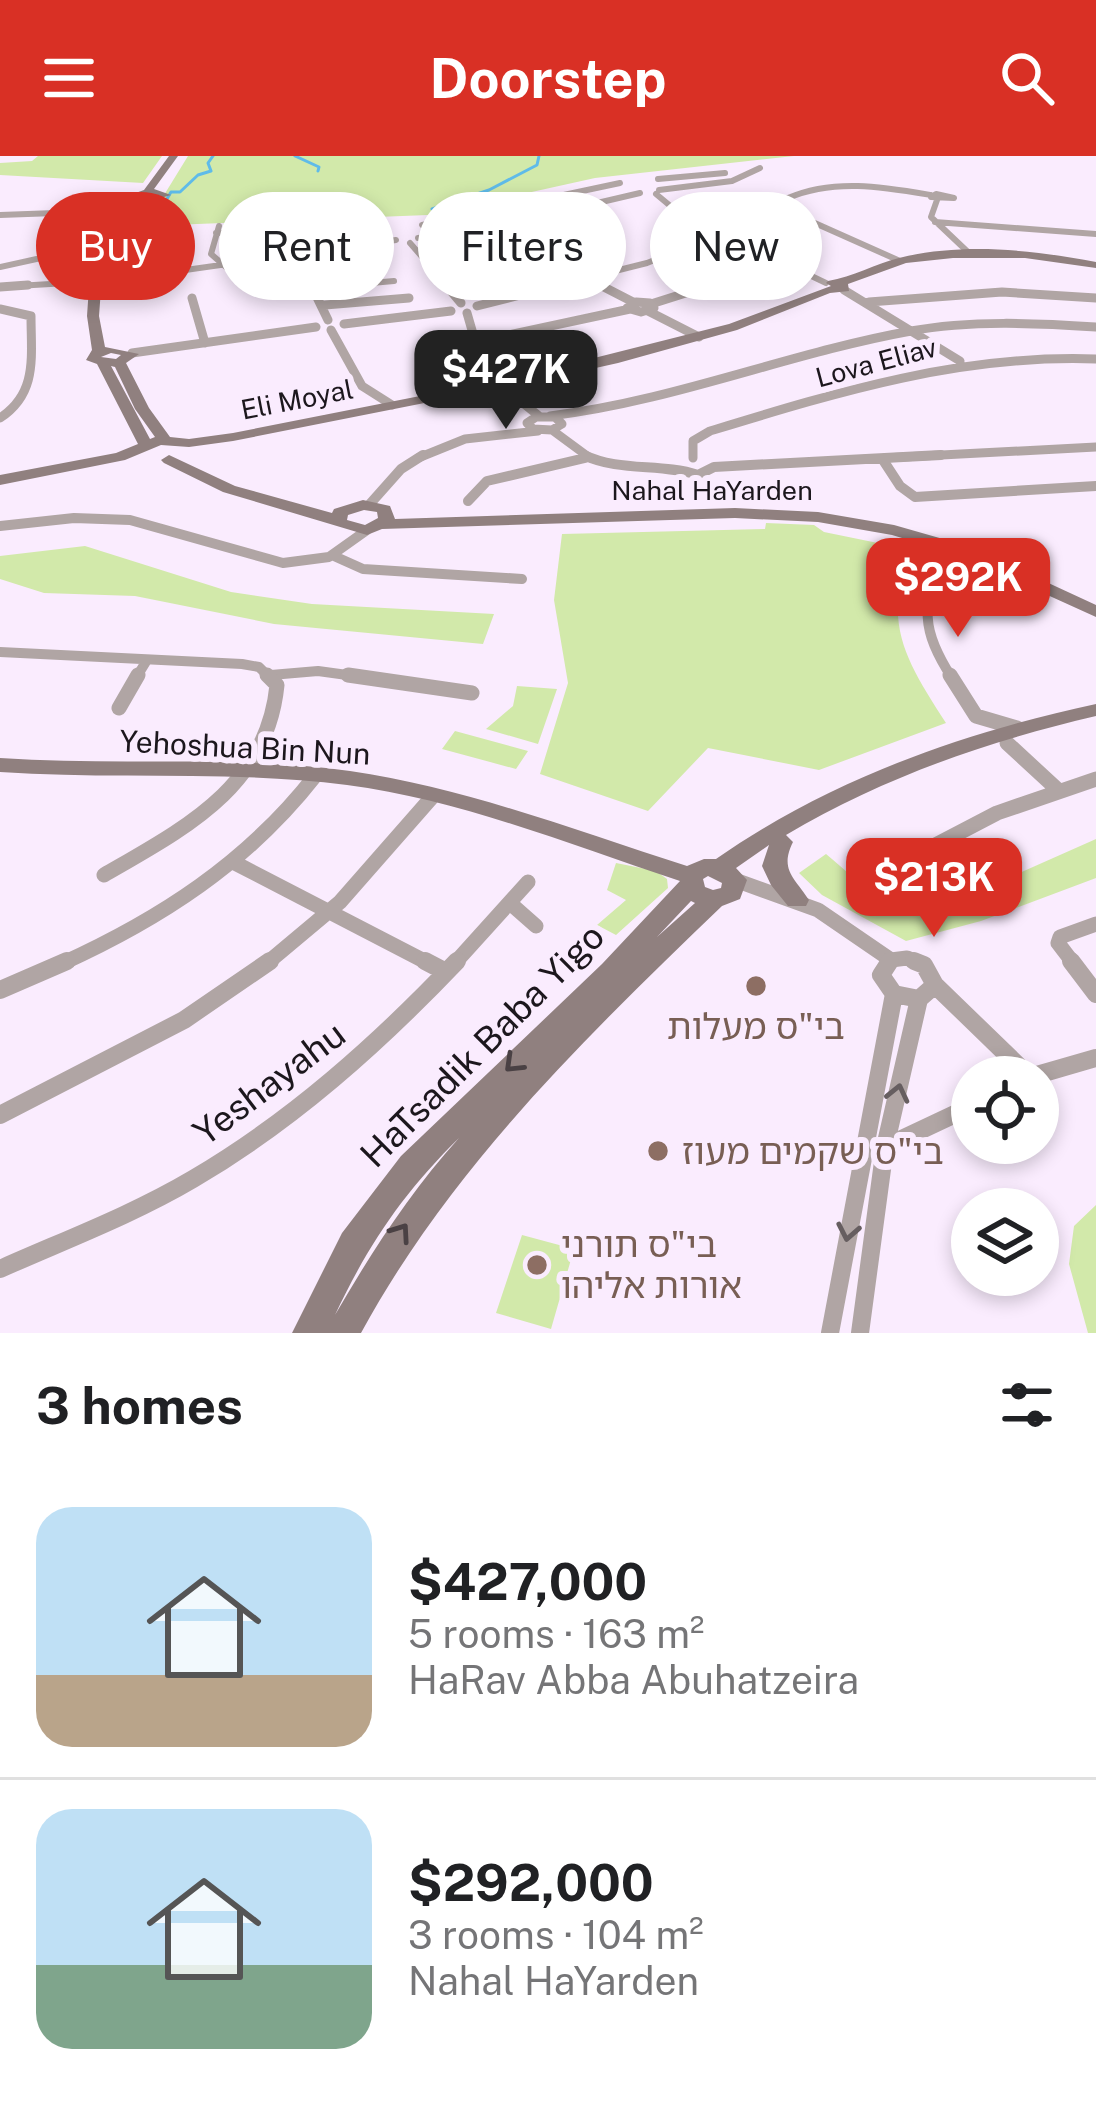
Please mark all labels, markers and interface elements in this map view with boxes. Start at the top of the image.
icon: menu [36,45,102,111]
icon: search [994,45,1060,111]
text: Doorstep [430,47,667,110]
chip: Buy [36,192,195,300]
chip: Rent [219,192,394,300]
chip: Filters [418,192,626,300]
chip: New [650,192,822,300]
pin: $427K [422,330,590,432]
street label: Lova Eliav [812,330,940,394]
text: $427K [441,346,571,392]
street label: Eli Moyal [238,372,356,426]
street label: Nahal HaYarden [611,474,813,506]
pin: $292K [874,538,1042,640]
text: $292K [893,554,1023,600]
street label: Yehoshua Bin Nun [119,722,371,772]
pin: $213K [850,838,1018,940]
text: $213K [873,854,995,900]
street label: HaTsadik Baba Yigo [352,915,612,1175]
marker: בי"ס מעלות [743,973,769,999]
place label: בי"ס מעלות [667,1005,845,1047]
street label: Yeshayahu [185,1013,353,1153]
one-way arrow [505,1050,527,1072]
map controls [951,1056,1059,1296]
button: locate [951,1056,1059,1164]
one-way arrow [884,1084,909,1104]
place label: בי"ס שקמים מעוז [682,1130,944,1172]
marker: בי"ס שקמים מעוז [645,1138,671,1164]
button: layers [951,1188,1059,1296]
one-way arrow [836,1222,862,1242]
one-way arrow [387,1223,409,1245]
place label: בי"ס תורני אורות אליהו [561,1223,742,1306]
marker: בי"ס תורני אורות אליהו [524,1252,550,1278]
icon: filters [994,1372,1060,1438]
text: 3 homes [36,1376,243,1435]
text: $427,000 [408,1552,647,1611]
icon: home [132,1555,276,1699]
text: 5 rooms · 163 m² [408,1611,704,1657]
text: HaRav Abba Abuhatzeira [408,1657,859,1703]
text: $292,000 [408,1853,654,1912]
icon: home [132,1857,276,2001]
text: 3 rooms · 104 m² [408,1912,704,1958]
text: Nahal HaYarden [408,1958,699,2004]

